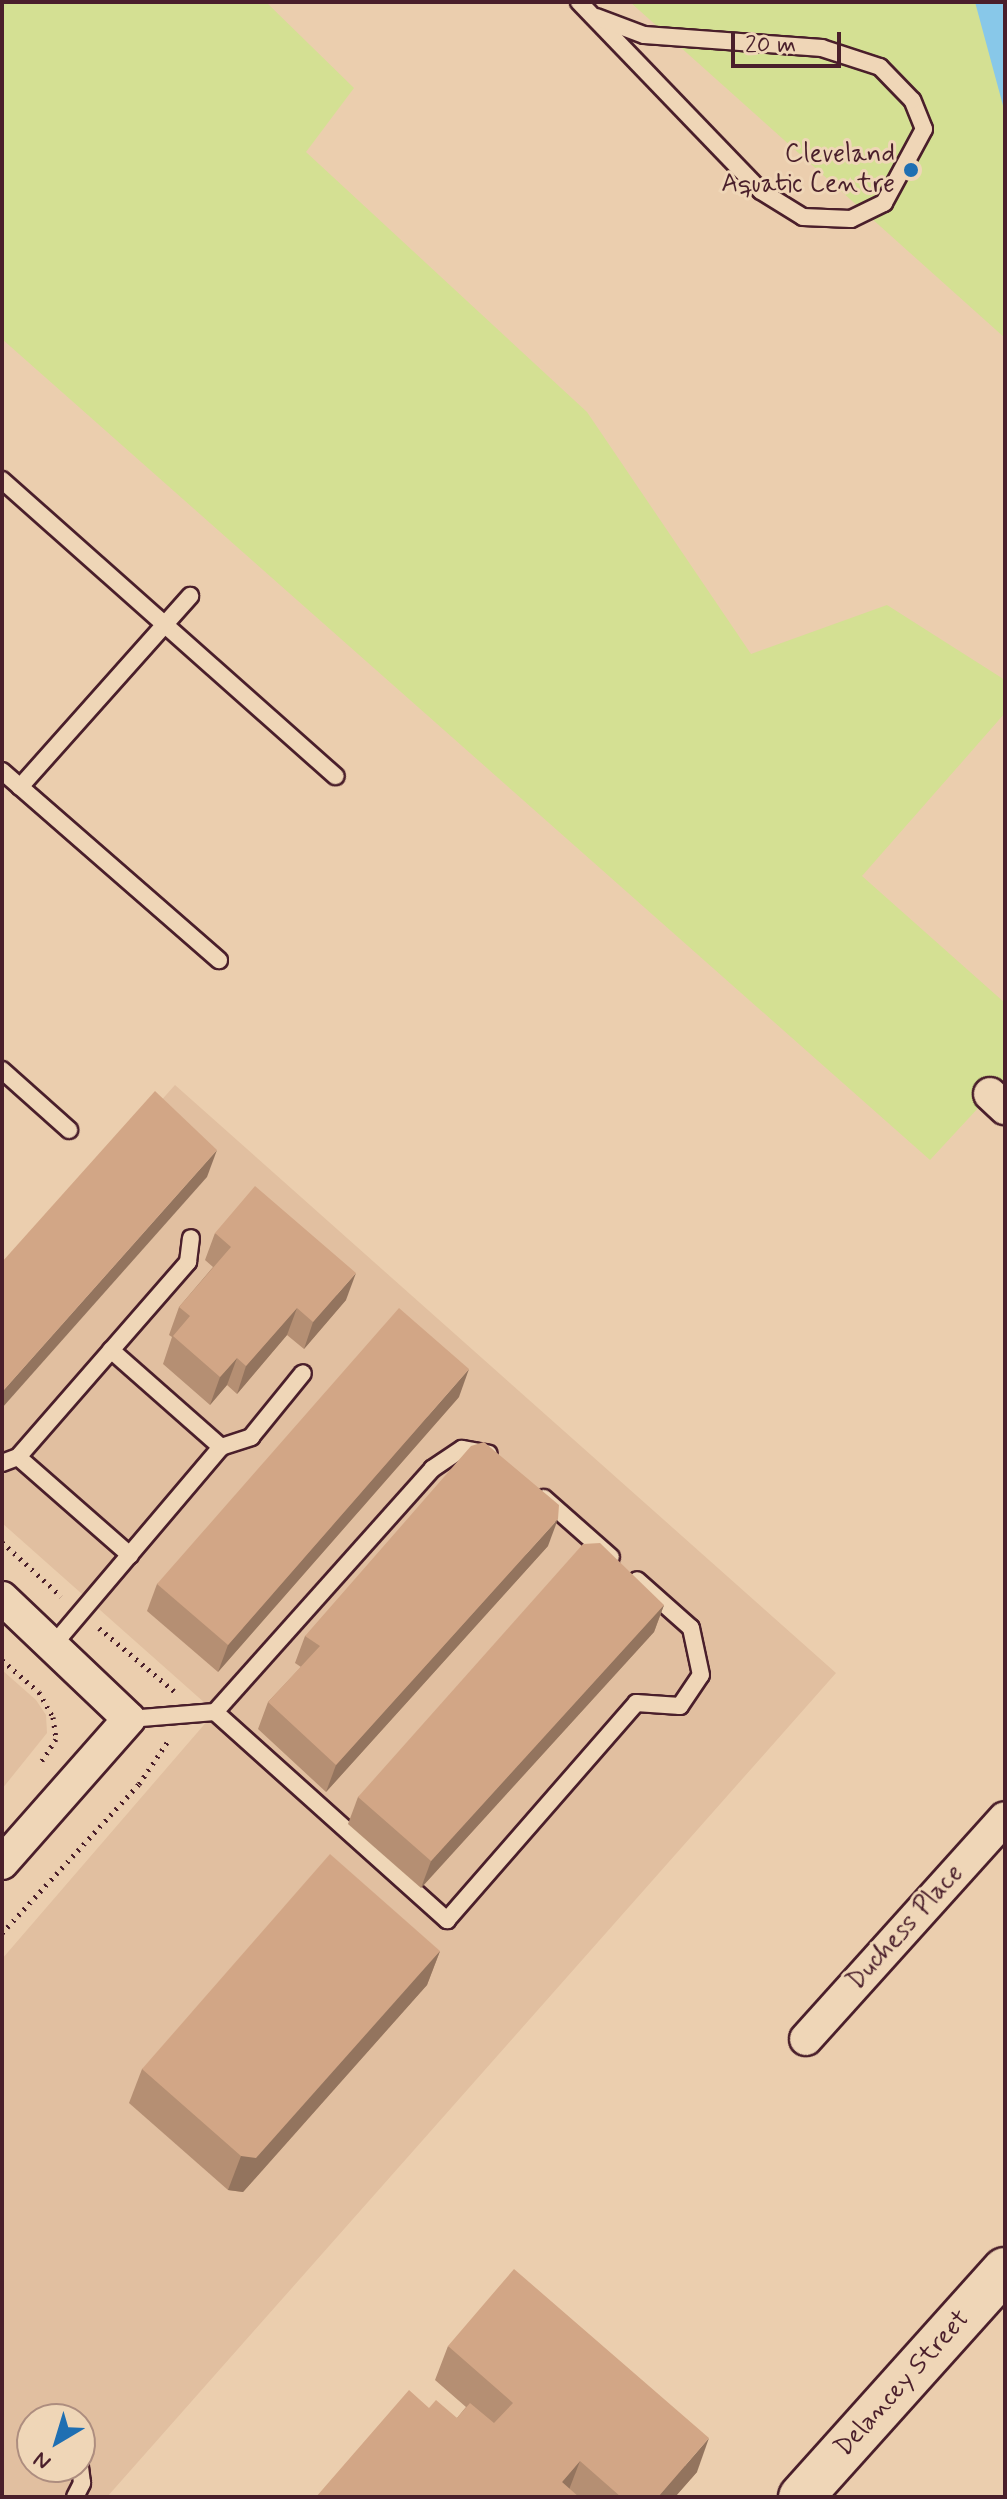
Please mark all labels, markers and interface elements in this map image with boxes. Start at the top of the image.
scale bar [735,16,845,66]
text: 20 m [745,30,796,61]
place label: Cleveland Aquatic Centre [726,139,895,200]
marker: Cleveland Aquatic Centre [902,161,920,179]
street label: Duchess Place [842,1860,970,1996]
street label: Delancey Street [829,2305,977,2463]
north arrow [16,2403,96,2483]
text: N [28,2445,57,2476]

